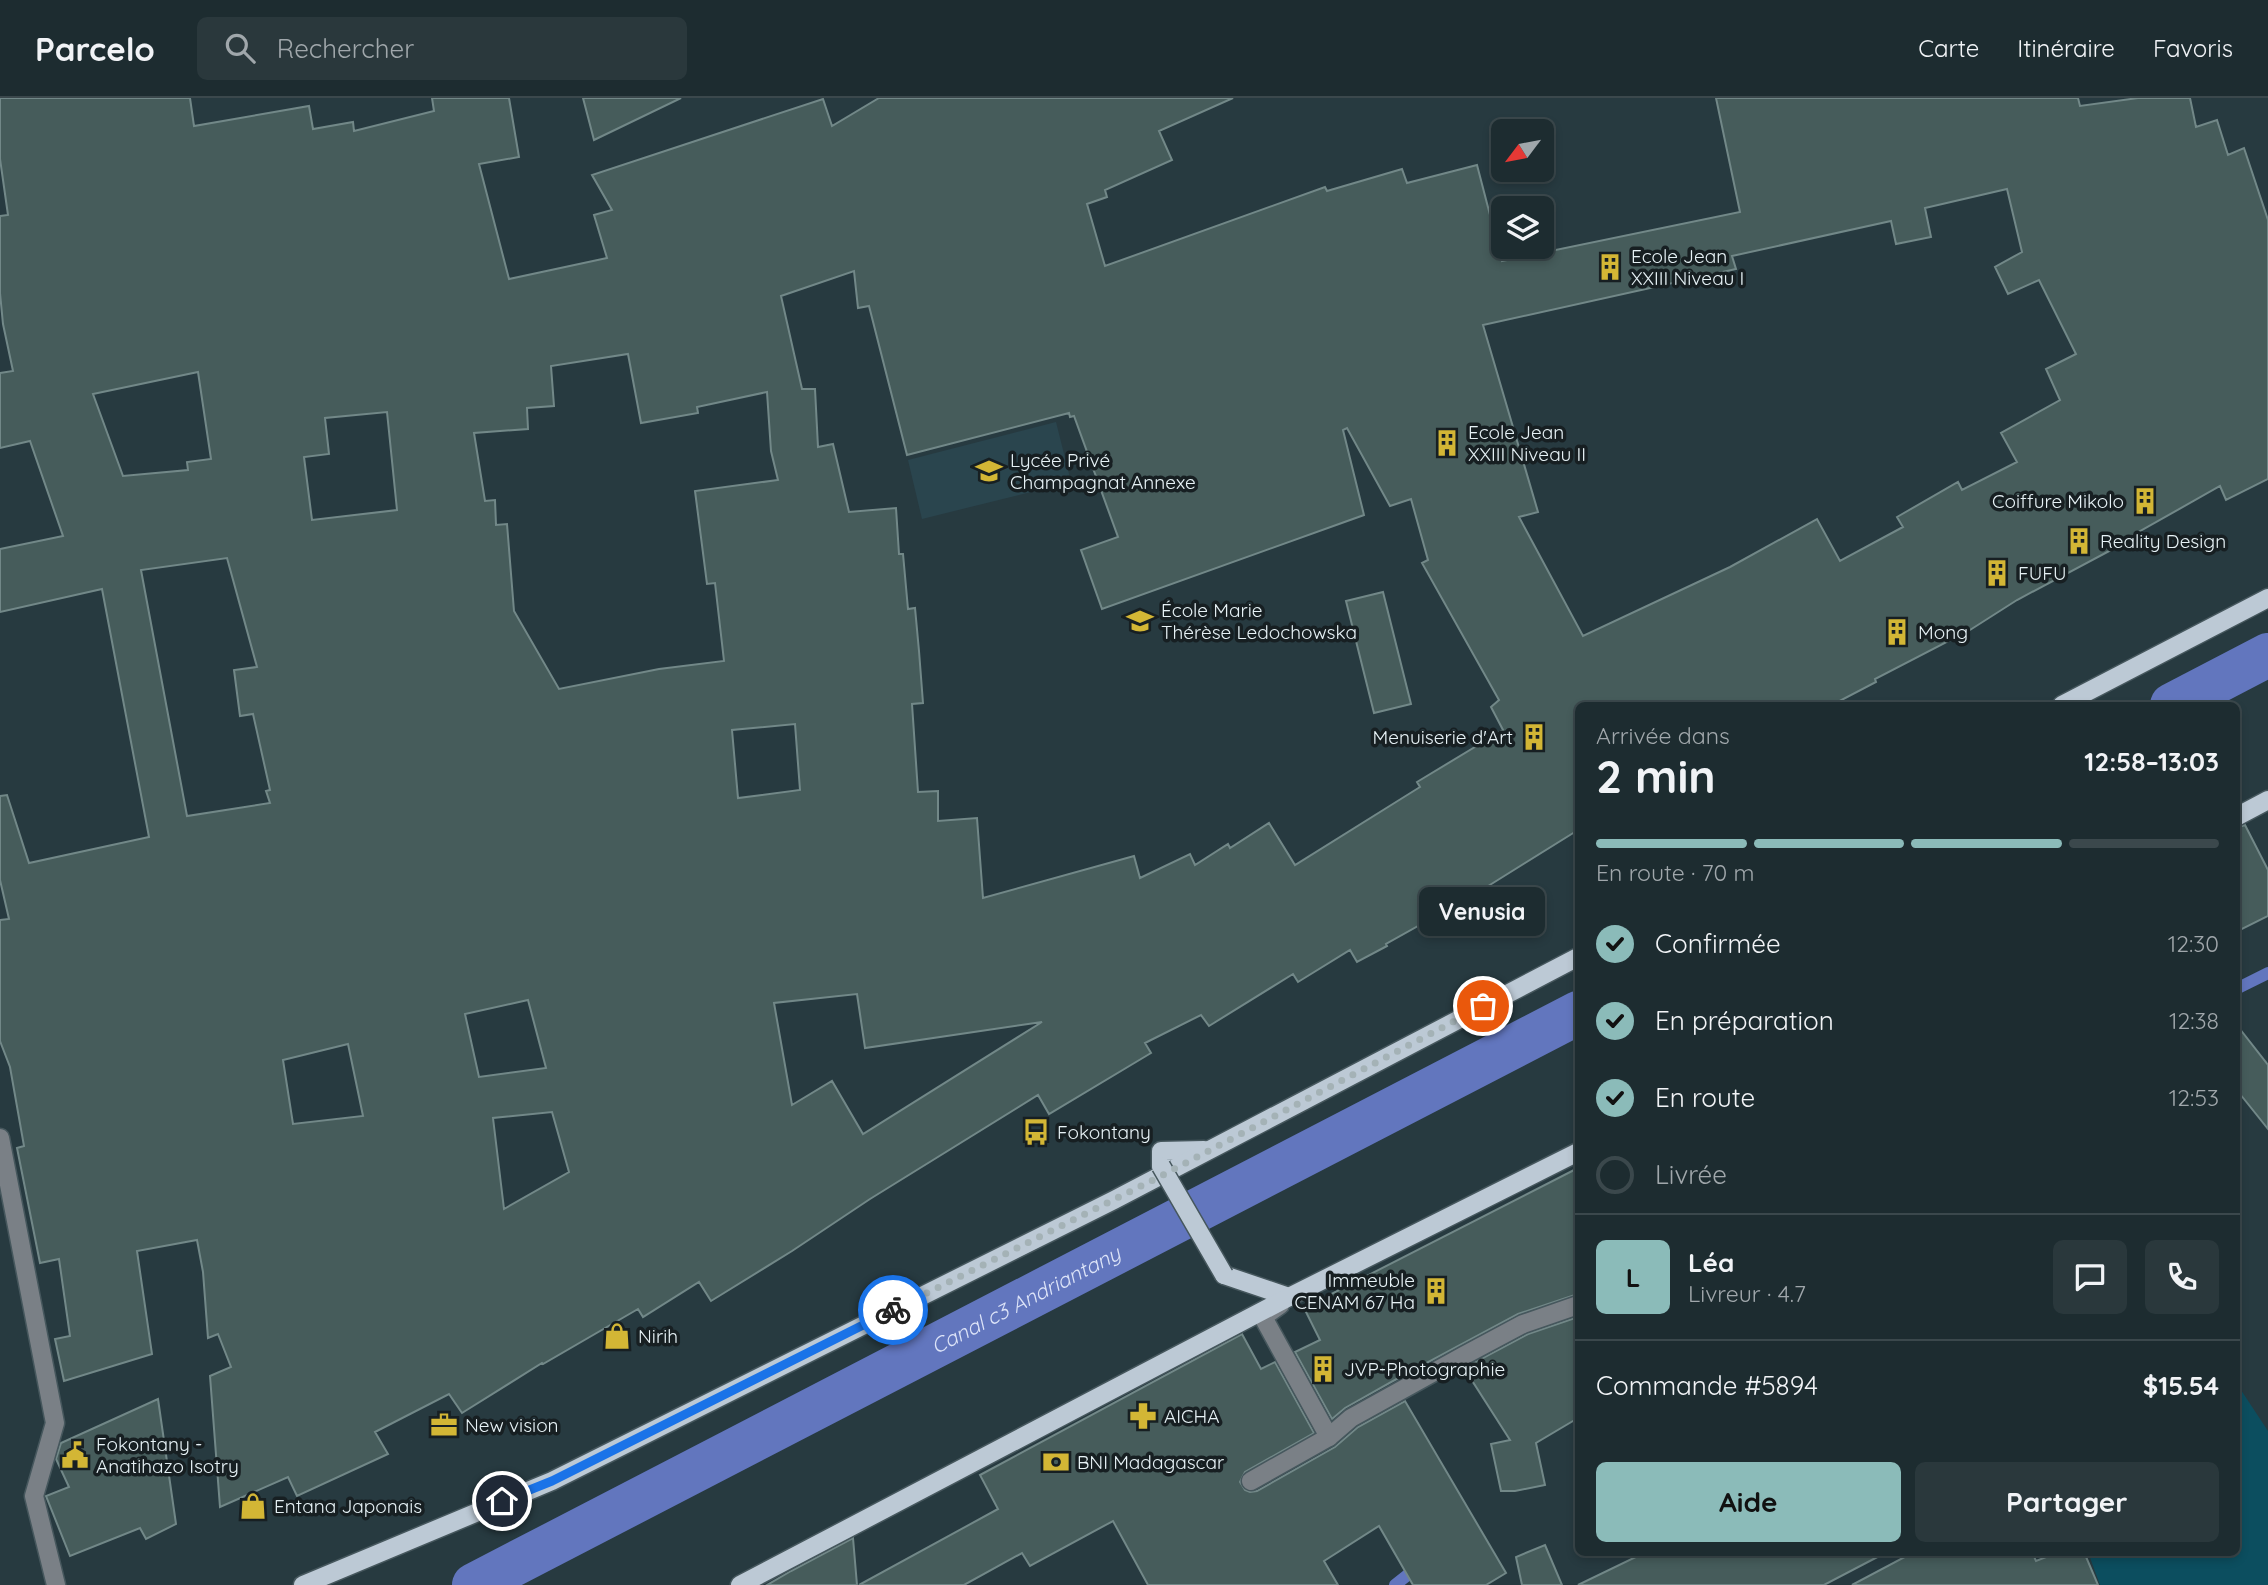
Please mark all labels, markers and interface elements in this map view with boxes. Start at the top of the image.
search box [197,17,687,80]
text: Parcelo [35,28,155,69]
icon: search [221,29,259,67]
text: Rechercher [277,32,414,65]
text: Carte [1918,33,1979,63]
text: Itinéraire [2017,33,2115,63]
text: Favoris [2153,33,2233,63]
north arrow [1491,119,1554,182]
map controls [1491,119,1554,259]
button: layers [1491,196,1554,259]
place label: Ecole Jean XXIII Niveau I [1631,244,1744,290]
building icon: Ecole Jean XXIII Niveau I [1595,252,1625,282]
place label: Ecole Jean XXIII Niveau II [1468,420,1586,466]
building icon: Ecole Jean XXIII Niveau II [1432,428,1462,458]
place label: Lycée Privé Champagnat Annexe [1010,448,1196,494]
school or university icon: Lycée Privé Champagnat Annexe [974,456,1004,486]
building icon: Coiffure Mikolo [2130,486,2160,516]
place label: Coiffure Mikolo [1992,489,2124,513]
building icon: Reality Design [2064,526,2094,556]
place label: Reality Design [2100,529,2226,553]
building icon: FUFU [1982,558,2012,588]
place label: FUFU [2018,561,2067,585]
place label: École Marie Thérèse Ledochowska [1161,598,1357,644]
school or university icon: École Marie Thérèse Ledochowska [1125,606,1155,636]
building icon: Mong [1882,617,1912,647]
place label: Mong [1918,620,1968,644]
text: Arrivée dans [1596,721,1730,750]
building icon: Menuiserie d'Art [1519,722,1549,752]
place label: Menuiserie d'Art [1373,725,1513,749]
text: 12:58–13:03 [2084,745,2219,778]
text: 2 min [1596,747,1716,805]
text: En route · 70 m [1596,858,1754,887]
callout: Venusia [1420,887,1546,936]
text: Venusia [1439,897,1525,926]
icon: check [1596,925,1634,963]
text: Confirmée [1655,927,1781,960]
text: 12:30 [2168,929,2219,958]
pin [1453,976,1513,1036]
icon: bag [1464,987,1502,1025]
icon: check [1596,1002,1634,1040]
text: En préparation [1655,1004,1834,1037]
text: 12:38 [2169,1006,2219,1035]
icon: check [1596,1079,1634,1117]
text: En route [1655,1081,1755,1114]
text: 12:53 [2169,1083,2219,1112]
bus stop icon: Fokontany [1021,1117,1051,1147]
place label: Fokontany [1057,1120,1151,1144]
text: Livrée [1655,1158,1727,1191]
water label: Canal c3 Andriantany [926,1239,1125,1359]
button: chat [2053,1240,2127,1314]
button: phone [2145,1240,2219,1314]
text: Léa [1688,1246,1734,1279]
text: L [1626,1261,1640,1294]
place label: Immeuble CENAM 67 Ha [1294,1268,1415,1314]
courier [858,1275,928,1345]
building icon: Immeuble CENAM 67 Ha [1421,1276,1451,1306]
text: Livreur · 4.7 [1688,1279,1806,1308]
icon: bike [874,1291,912,1329]
shop icon: Nirih [602,1321,632,1351]
place label: Nirih [638,1324,678,1348]
building icon: JVP-Photographie [1308,1354,1338,1384]
place label: JVP-Photographie [1344,1357,1505,1381]
text: Commande #5894 [1596,1369,1818,1402]
text: $15.54 [2143,1369,2219,1402]
pharmacy icon: AICHA [1128,1401,1158,1431]
place label: AICHA [1164,1404,1219,1428]
office icon: New vision [429,1410,459,1440]
place label: New vision [465,1413,559,1437]
place label: Fokontany - Anatihazo Isotry [96,1432,239,1478]
public building icon: Fokontany - Anatihazo Isotry [60,1440,90,1470]
bank icon: BNI Madagascar [1041,1447,1071,1477]
place label: BNI Madagascar [1077,1450,1225,1474]
button: Aide [1596,1462,1901,1542]
button: Partager [1915,1462,2219,1542]
pin [472,1471,532,1531]
icon: home [483,1482,521,1520]
shop icon: Entana Japonais [238,1491,268,1521]
place label: Entana Japonais [274,1494,422,1518]

